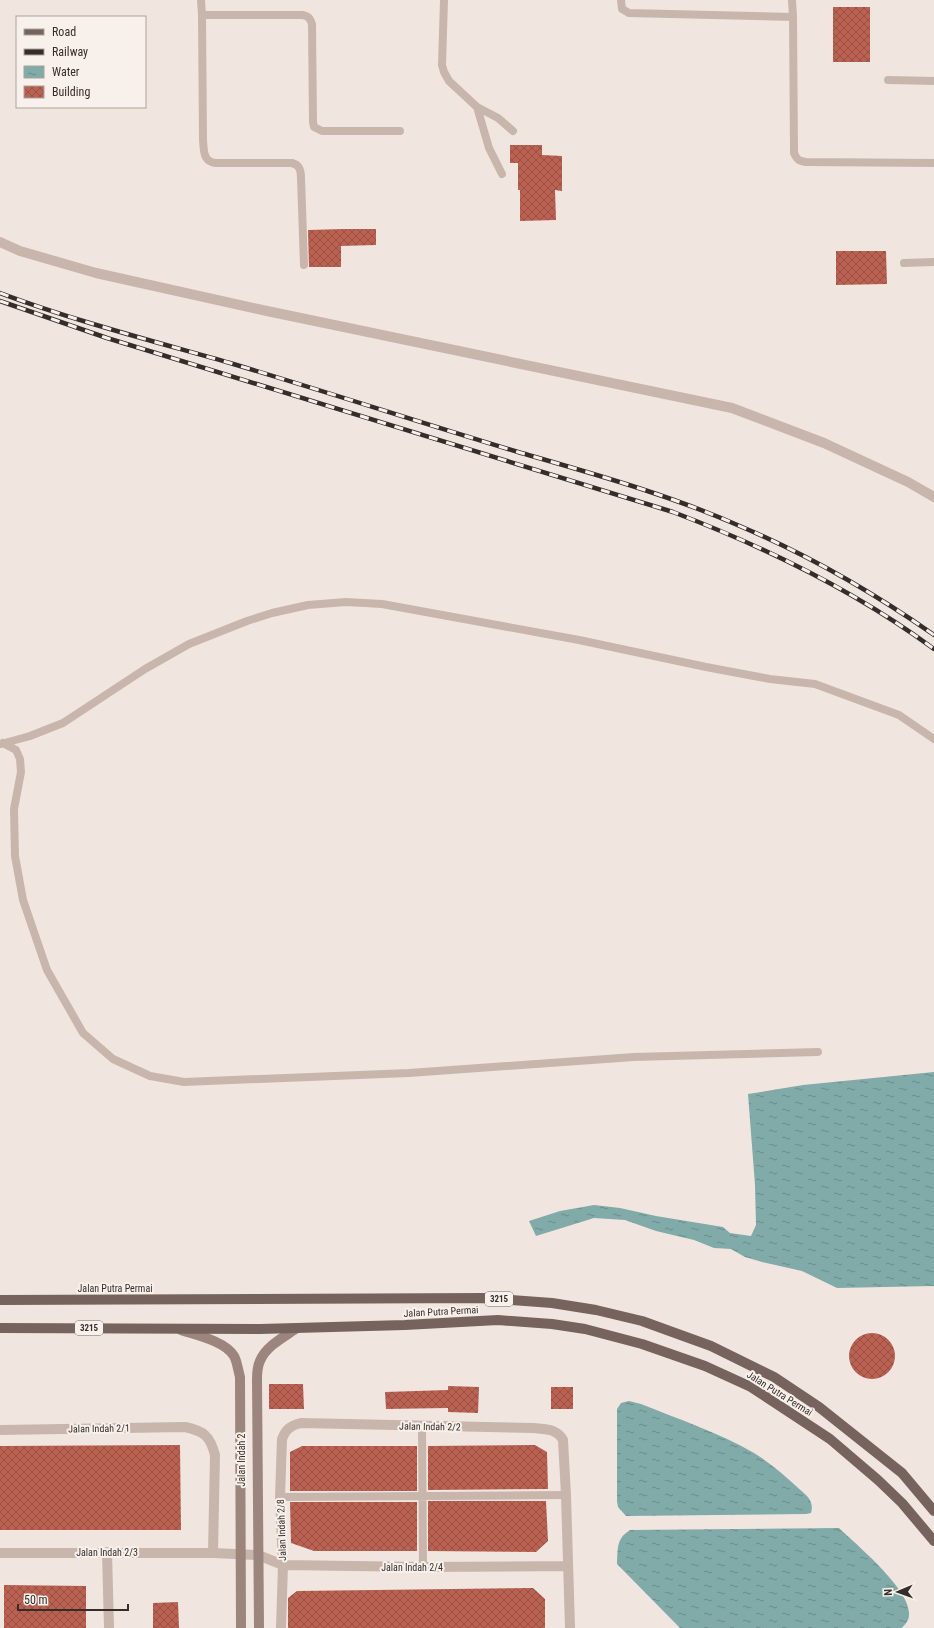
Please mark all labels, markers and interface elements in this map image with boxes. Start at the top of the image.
legend [16,16,146,108]
text: Road [52,25,76,39]
text: Railway [52,45,88,59]
text: Water [52,65,80,79]
text: Building [52,85,90,99]
street label: Jalan Putra Permai [78,1283,152,1294]
road number: 3215 [485,1292,513,1306]
street label: Jalan Putra Permai [403,1304,479,1319]
road number: 3215 [75,1321,103,1335]
street label: Jalan Putra Permai [745,1369,814,1418]
street label: Jalan Indah 2/2 [399,1420,461,1433]
street label: Jalan Indah 2/1 [68,1422,130,1435]
street label: Jalan Indah 2 [236,1433,247,1487]
street label: Jalan Indah 2/8 [275,1499,288,1561]
street label: Jalan Indah 2/3 [76,1547,138,1558]
street label: Jalan Indah 2/4 [381,1562,443,1573]
north arrow [878,1572,918,1612]
scale bar [18,1586,128,1612]
text: N [882,1588,895,1596]
text: 50 m [24,1593,48,1607]

